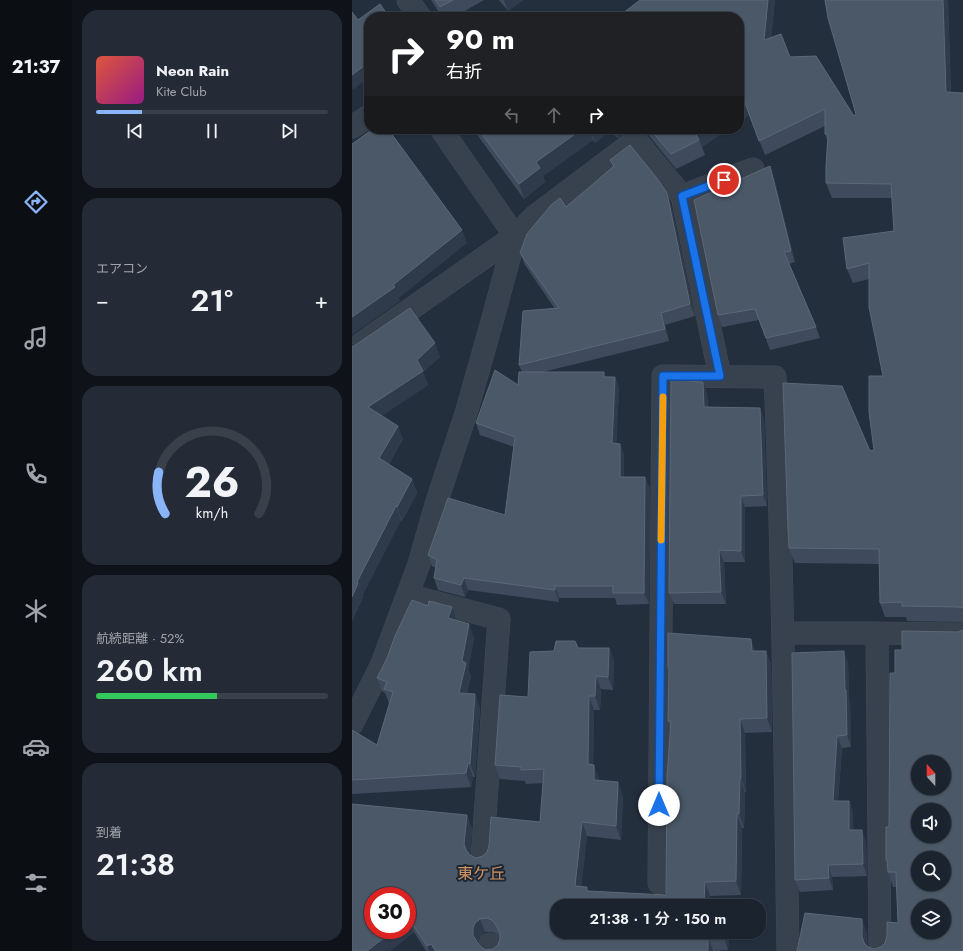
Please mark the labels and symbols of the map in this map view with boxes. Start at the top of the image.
pin [707,163,741,197]
north arrow [911,755,951,795]
position arrow [638,784,680,826]
district label: 東ケ丘 [457,862,505,885]
speed limit sign: 30 [364,887,416,939]

